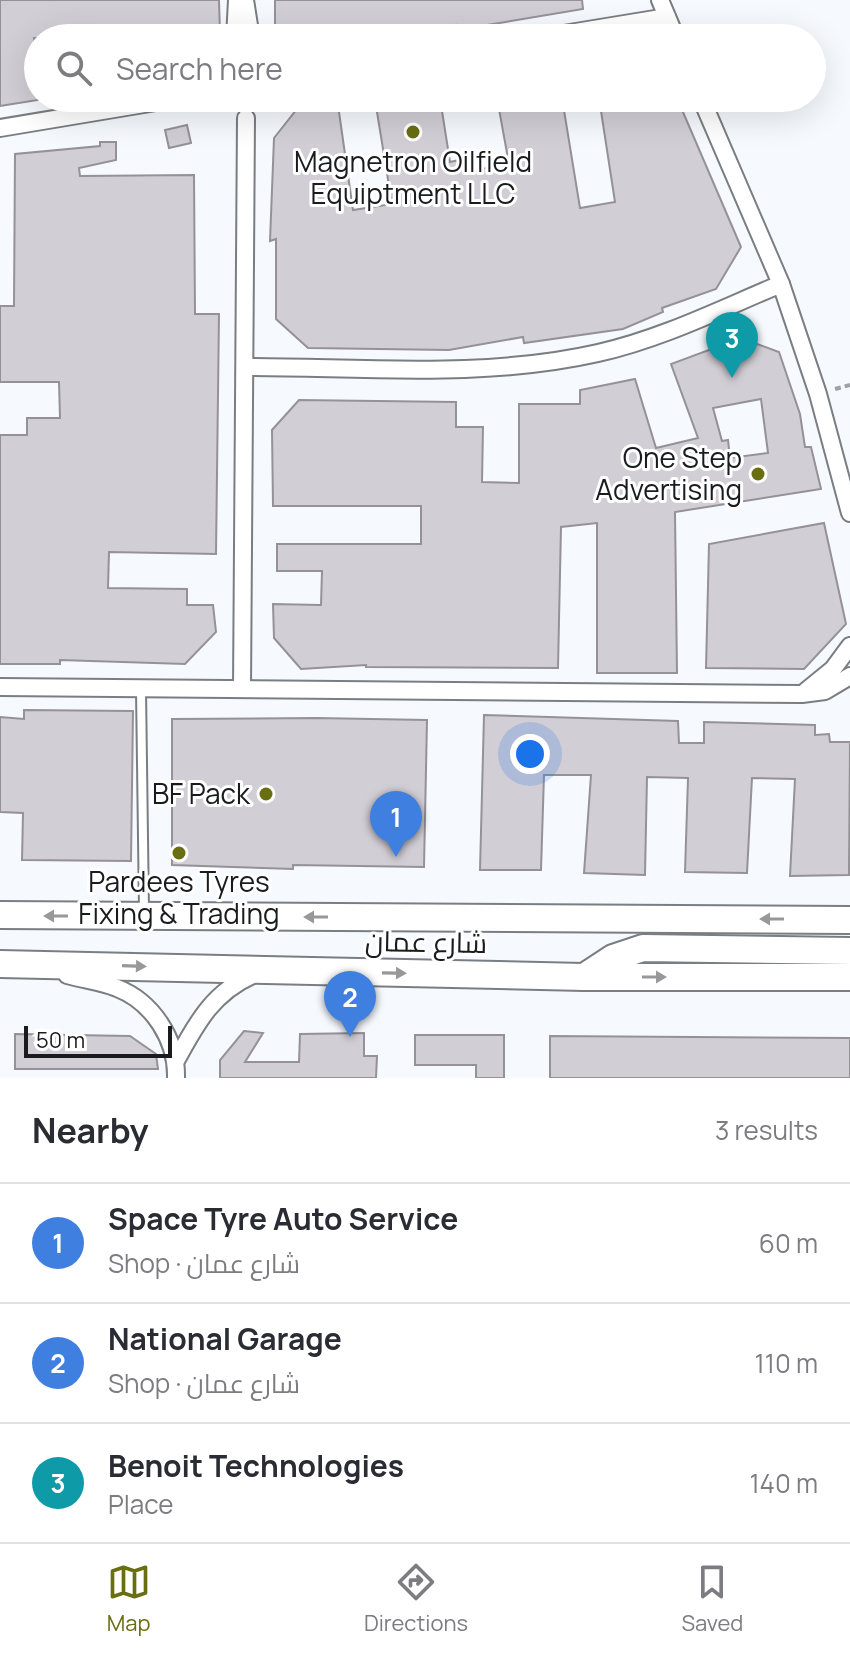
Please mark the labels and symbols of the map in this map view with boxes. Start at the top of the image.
marker: Magnetron Oilfield Equiptment LLC [404,123,422,141]
place label: Magnetron Oilfield Equiptment LLC [294,142,532,212]
pin: 3 [706,312,758,378]
place label: One Step Advertising [595,438,742,508]
marker: One Step Advertising [749,465,767,483]
your location [510,734,550,774]
place label: BF Pack [152,774,251,812]
marker: BF Pack [257,785,275,803]
pin: 1 [370,791,422,857]
marker: Pardees Tyres Fixing & Trading [170,844,188,862]
place label: Pardees Tyres Fixing & Trading [78,862,280,932]
one-way arrow [43,910,68,922]
one-way arrow [303,911,328,923]
one-way arrow [759,913,784,926]
street label: شارع عمان [365,921,487,962]
one-way arrow [122,960,147,973]
one-way arrow [382,967,407,979]
pin: 2 [324,971,376,1037]
one-way arrow [642,971,667,983]
scale bar [24,1022,172,1058]

